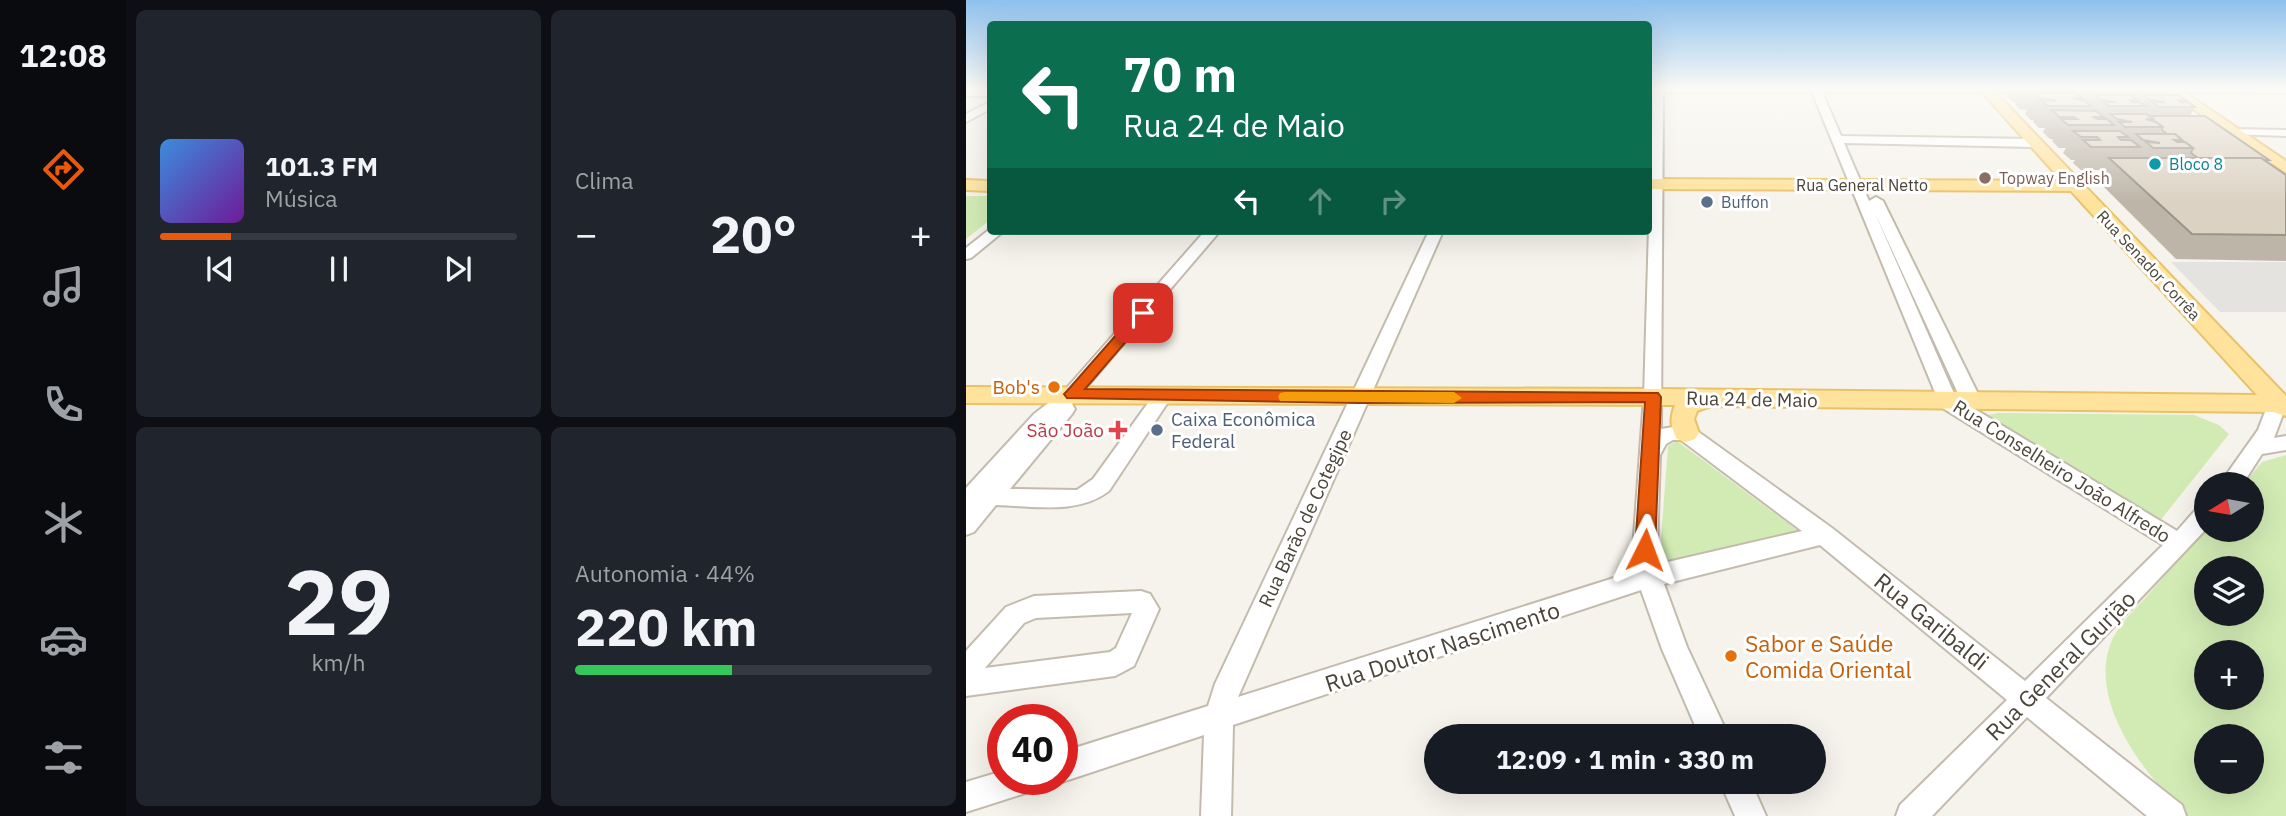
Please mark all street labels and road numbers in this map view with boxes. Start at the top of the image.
street label: Rua General Netto [1796,175,1928,195]
street label: Rua Senador Corrêa [2093,206,2205,324]
street label: Rua 24 de Maio [1686,386,1818,412]
street label: Rua Conselheiro João Alfredo [1949,394,2175,548]
street label: Rua Barão de Cotegipe [1253,425,1357,611]
street label: Rua Garibaldi [1869,566,1995,676]
street label: Rua General Gurjão [1979,584,2141,746]
street label: Rua Doutor Nascimento [1321,594,1563,698]

